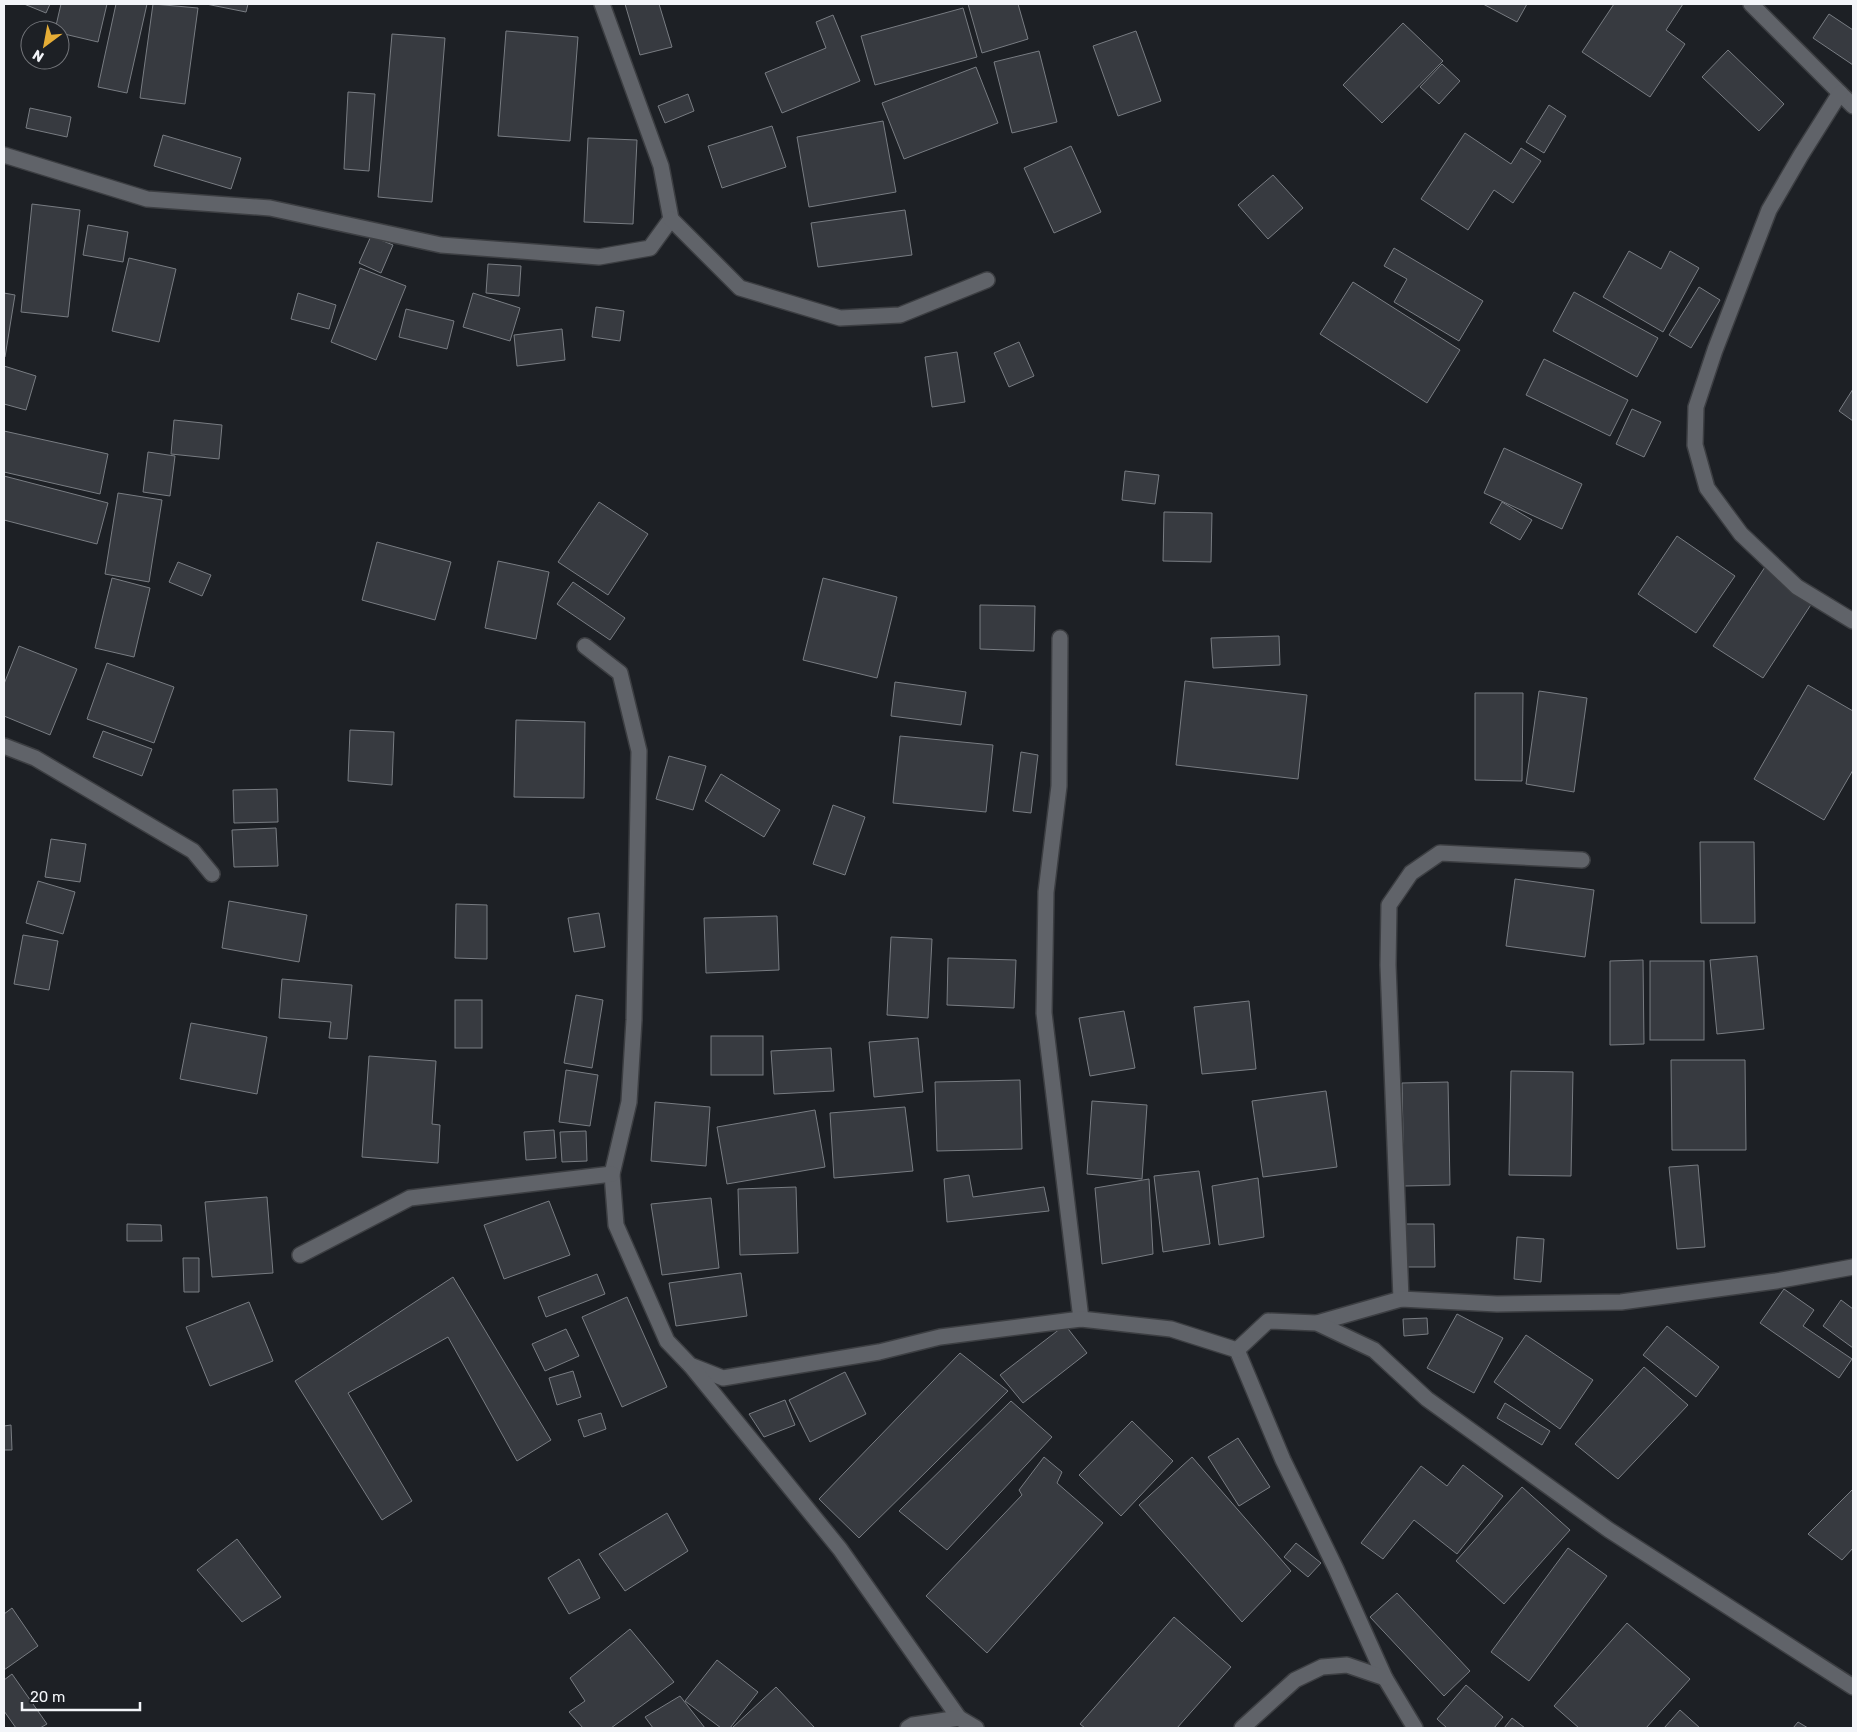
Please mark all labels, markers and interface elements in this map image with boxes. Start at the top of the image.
north arrow [20,20,70,70]
text: N [30,46,47,65]
scale bar [22,1680,140,1712]
text: 20 m [30,1688,65,1706]

